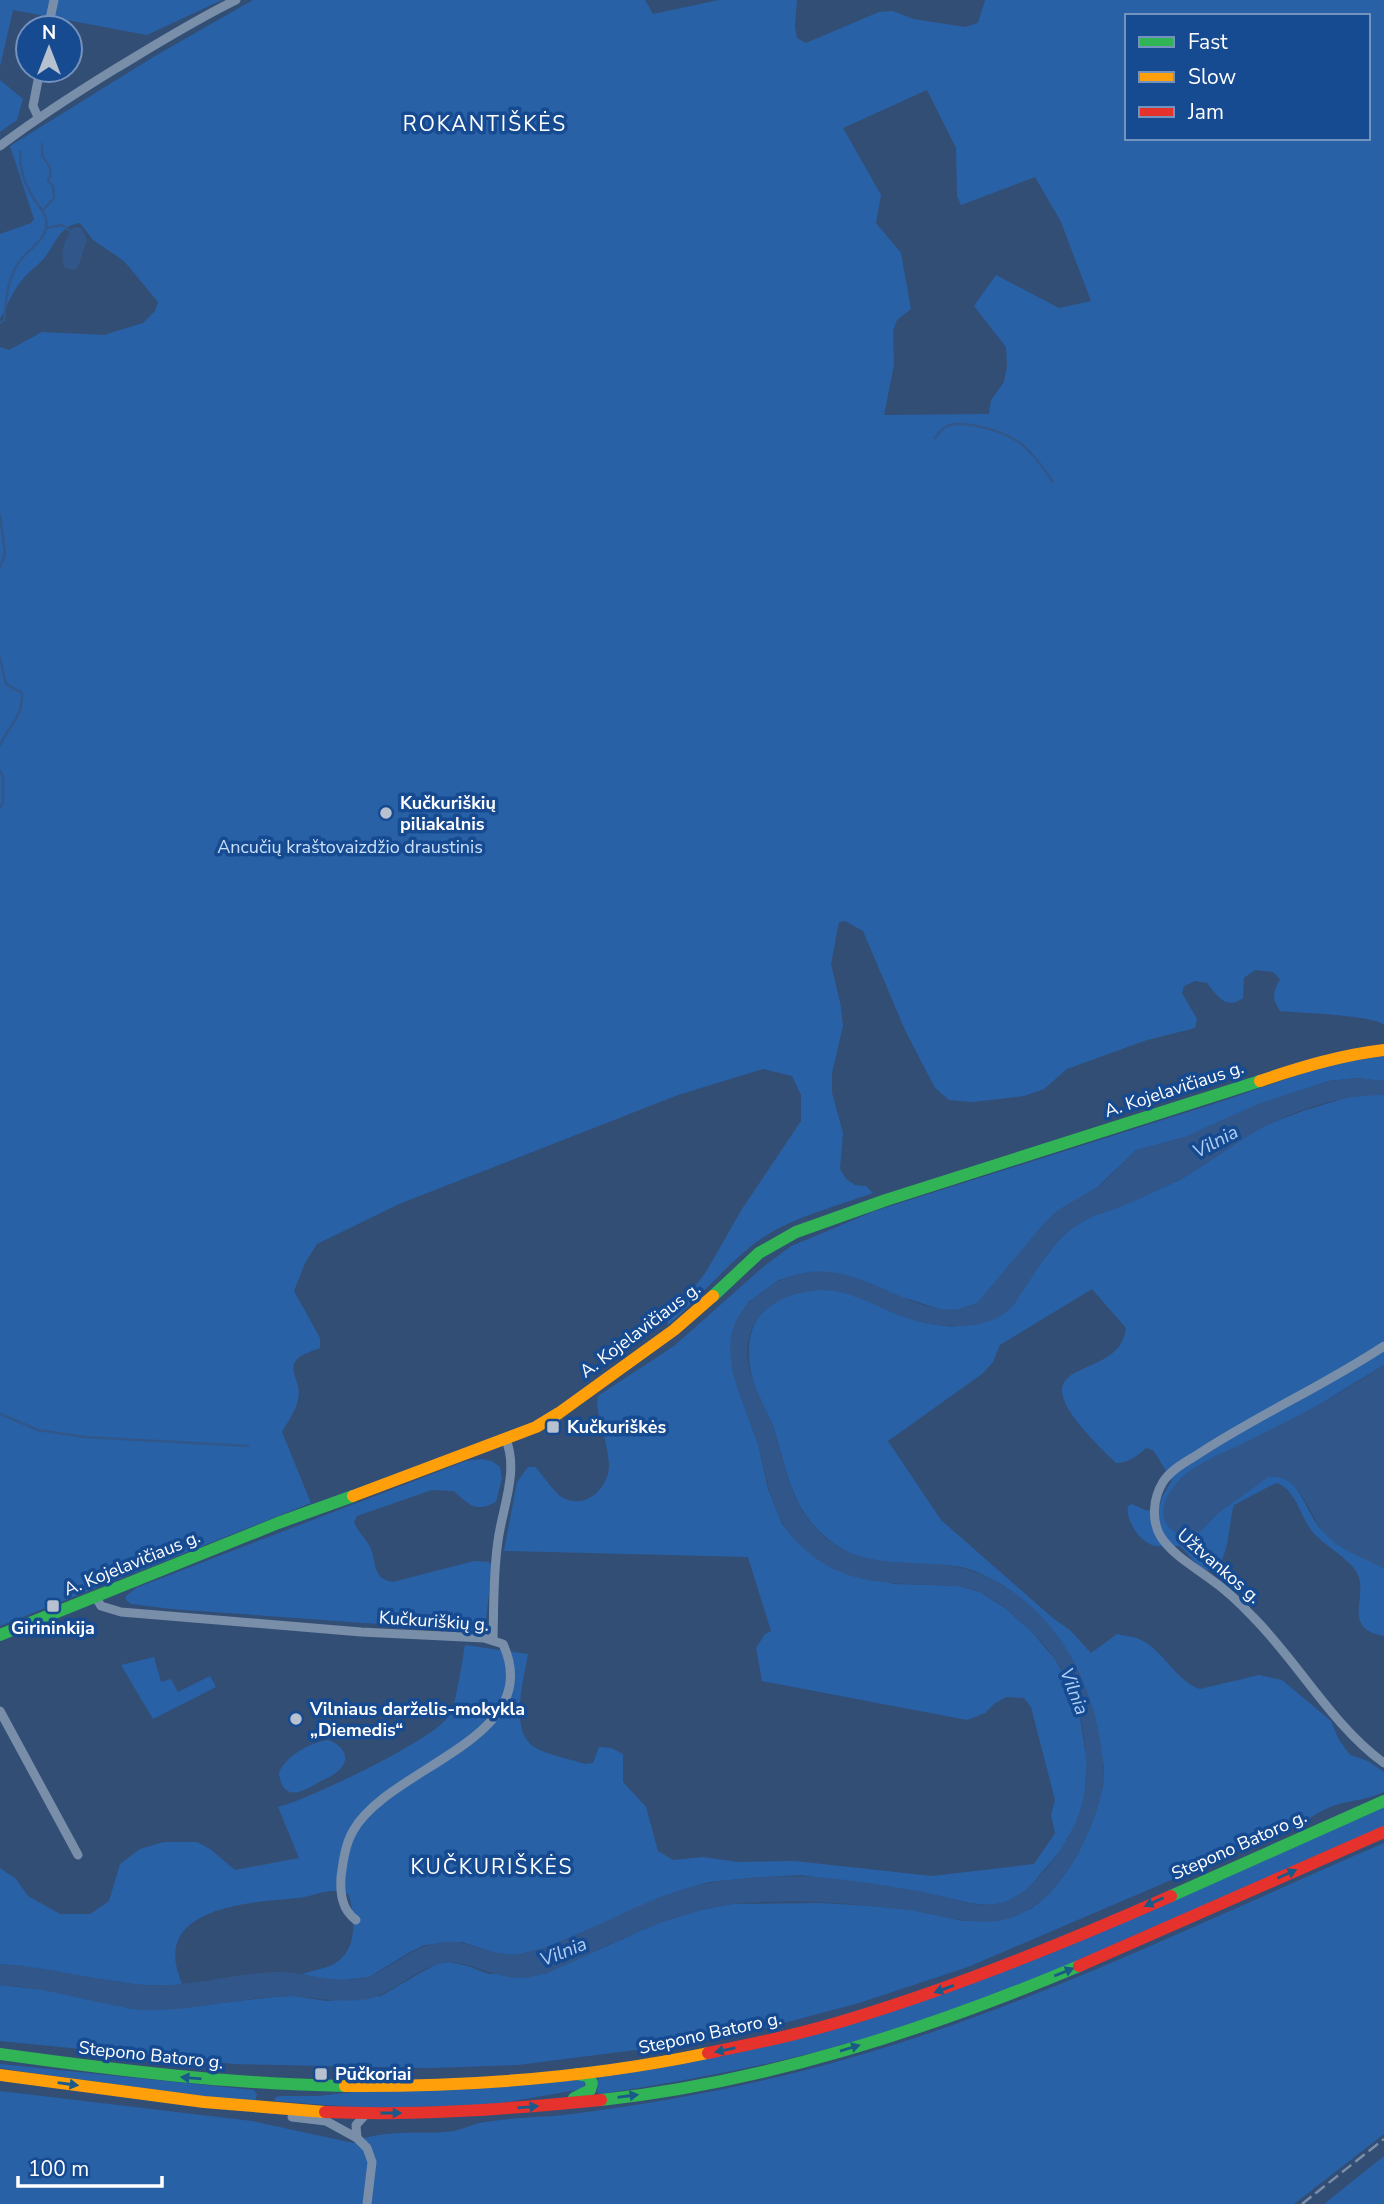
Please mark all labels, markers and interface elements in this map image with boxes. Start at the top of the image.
north arrow [14,14,84,84]
legend [1125,14,1370,140]
text: N [42,20,56,46]
text: Fast [1188,28,1228,56]
text: Slow [1188,63,1237,91]
text: Jam [1187,98,1224,126]
district label: ROKANTIŠKĖS [403,110,567,138]
place label: Kučkuriškių piliakalnis [400,791,496,836]
marker: Kučkuriškių piliakalnis [378,805,394,821]
park label: Ancučių kraštovaizdžio draustinis [217,835,483,859]
street label: A. Kojelavičiaus g. [1101,1055,1247,1123]
water label: Vilnia [1188,1119,1243,1165]
street label: A. Kojelavičiaus g. [575,1277,705,1383]
place label: Kučkuriškės [567,1415,666,1439]
marker: Kučkuriškės [545,1419,561,1435]
street label: Užtvankos g. [1172,1523,1266,1609]
street label: A. Kojelavičiaus g. [60,1525,204,1601]
marker: Girininkija [45,1598,61,1614]
street label: Kučkuriškių g. [378,1605,490,1637]
place label: Girininkija [11,1616,95,1640]
water label: Vilnia [1053,1664,1095,1719]
place label: Vilniaus darželis-mokykla „Diemedis“ [309,1697,525,1742]
marker: Vilniaus darželis-mokykla „Diemedis“ [288,1711,304,1727]
street label: Stepono Batoro g. [1168,1804,1310,1886]
district label: KUČKURIŠKĖS [411,1853,573,1881]
one-way arrow [1277,1868,1297,1880]
one-way arrow [1144,1896,1164,1908]
water label: Vilnia [536,1931,591,1973]
one-way arrow [1054,1966,1075,1977]
one-way arrow [933,1984,954,1995]
street label: Stepono Batoro g. [636,2006,784,2060]
street label: Stepono Batoro g. [77,2035,225,2075]
one-way arrow [840,2043,861,2053]
one-way arrow [714,2044,736,2055]
place label: Pūčkoriai [335,2062,411,2086]
marker: Pūčkoriai [313,2066,329,2082]
one-way arrow [179,2072,201,2083]
one-way arrow [57,2078,79,2089]
one-way arrow [617,2090,639,2101]
one-way arrow [517,2101,539,2112]
one-way arrow [381,2107,403,2119]
scale bar [18,2144,161,2188]
text: 100 m [28,2155,89,2183]

